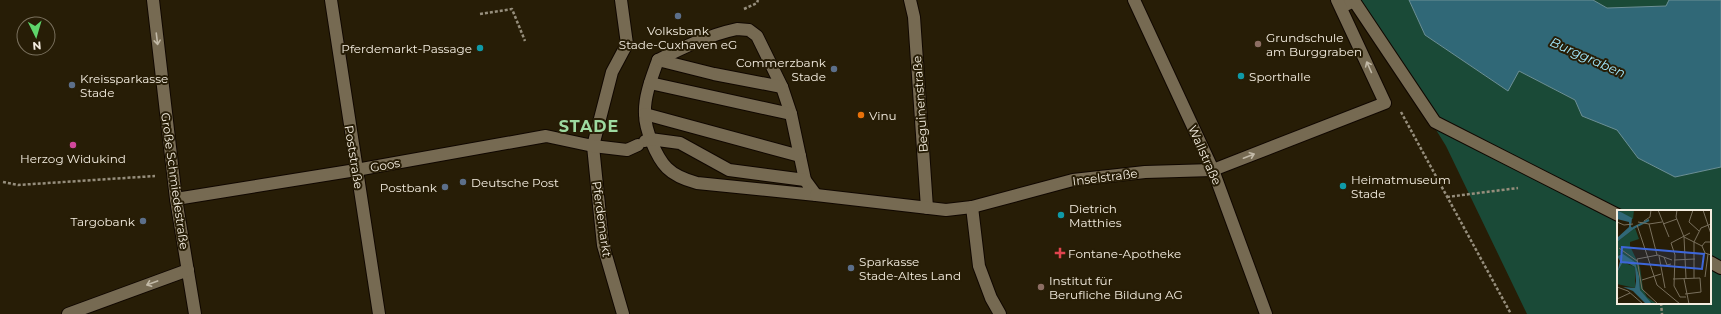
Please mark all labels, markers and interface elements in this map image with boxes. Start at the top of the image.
marker: Volksbank Stade-Cuxhaven eG [673,11,683,21]
north arrow [16,16,56,56]
place label: Volksbank Stade-Cuxhaven eG [619,23,737,52]
place label: Grundschule am Burggraben [1266,30,1362,59]
one-way arrow [153,32,161,45]
water label: Burggraben [1548,33,1628,81]
text: N [32,39,42,53]
marker: Grundschule am Burggraben [1253,39,1263,49]
place label: Pferdemarkt-Passage [341,41,472,56]
marker: Pferdemarkt-Passage [475,43,485,53]
place label: Commerzbank Stade [736,55,827,84]
street label: Beguinenstraße [909,55,931,153]
one-way arrow [1364,62,1372,74]
marker: Commerzbank Stade [829,64,839,74]
place label: Sporthalle [1249,69,1311,84]
place label: Kreissparkasse Stade [80,71,168,100]
marker: Sporthalle [1236,71,1246,81]
marker: Kreissparkasse Stade [67,80,77,90]
place label: Vinu [869,108,897,123]
marker: Vinu [856,110,866,120]
street label: Große Schmiedestraße [158,112,192,250]
district label: STADE [559,117,619,136]
street label: Wallstraße [1185,123,1225,187]
street label: Poststraße [342,124,366,190]
marker: Herzog Widukind [68,140,78,150]
place label: Herzog Widukind [20,151,126,166]
one-way arrow [1242,152,1254,160]
street label: Goos [369,155,401,175]
street label: Inselstraße [1072,166,1138,188]
place label: Heimatmuseum Stade [1351,172,1451,201]
place label: Deutsche Post [471,175,559,190]
marker: Deutsche Post [458,177,468,187]
place label: Postbank [380,180,438,195]
street label: Pferdemarkt [589,180,615,258]
marker: Heimatmuseum Stade [1338,181,1348,191]
marker: Postbank [440,182,450,192]
place label: Dietrich Matthies [1069,201,1122,230]
marker: Dietrich Matthies [1056,210,1066,220]
inset map [1617,210,1711,304]
place label: Targobank [71,214,136,229]
marker: Targobank [138,216,148,226]
place label: Fontane-Apotheke [1068,246,1181,261]
marker: Fontane-Apotheke [1055,248,1065,258]
place label: Sparkasse Stade-Altes Land [859,254,961,283]
marker: Sparkasse Stade-Altes Land [846,263,856,273]
place label: Institut für Berufliche Bildung AG [1049,273,1183,302]
one-way arrow [146,280,158,288]
marker: Institut für Berufliche Bildung AG [1036,282,1046,292]

